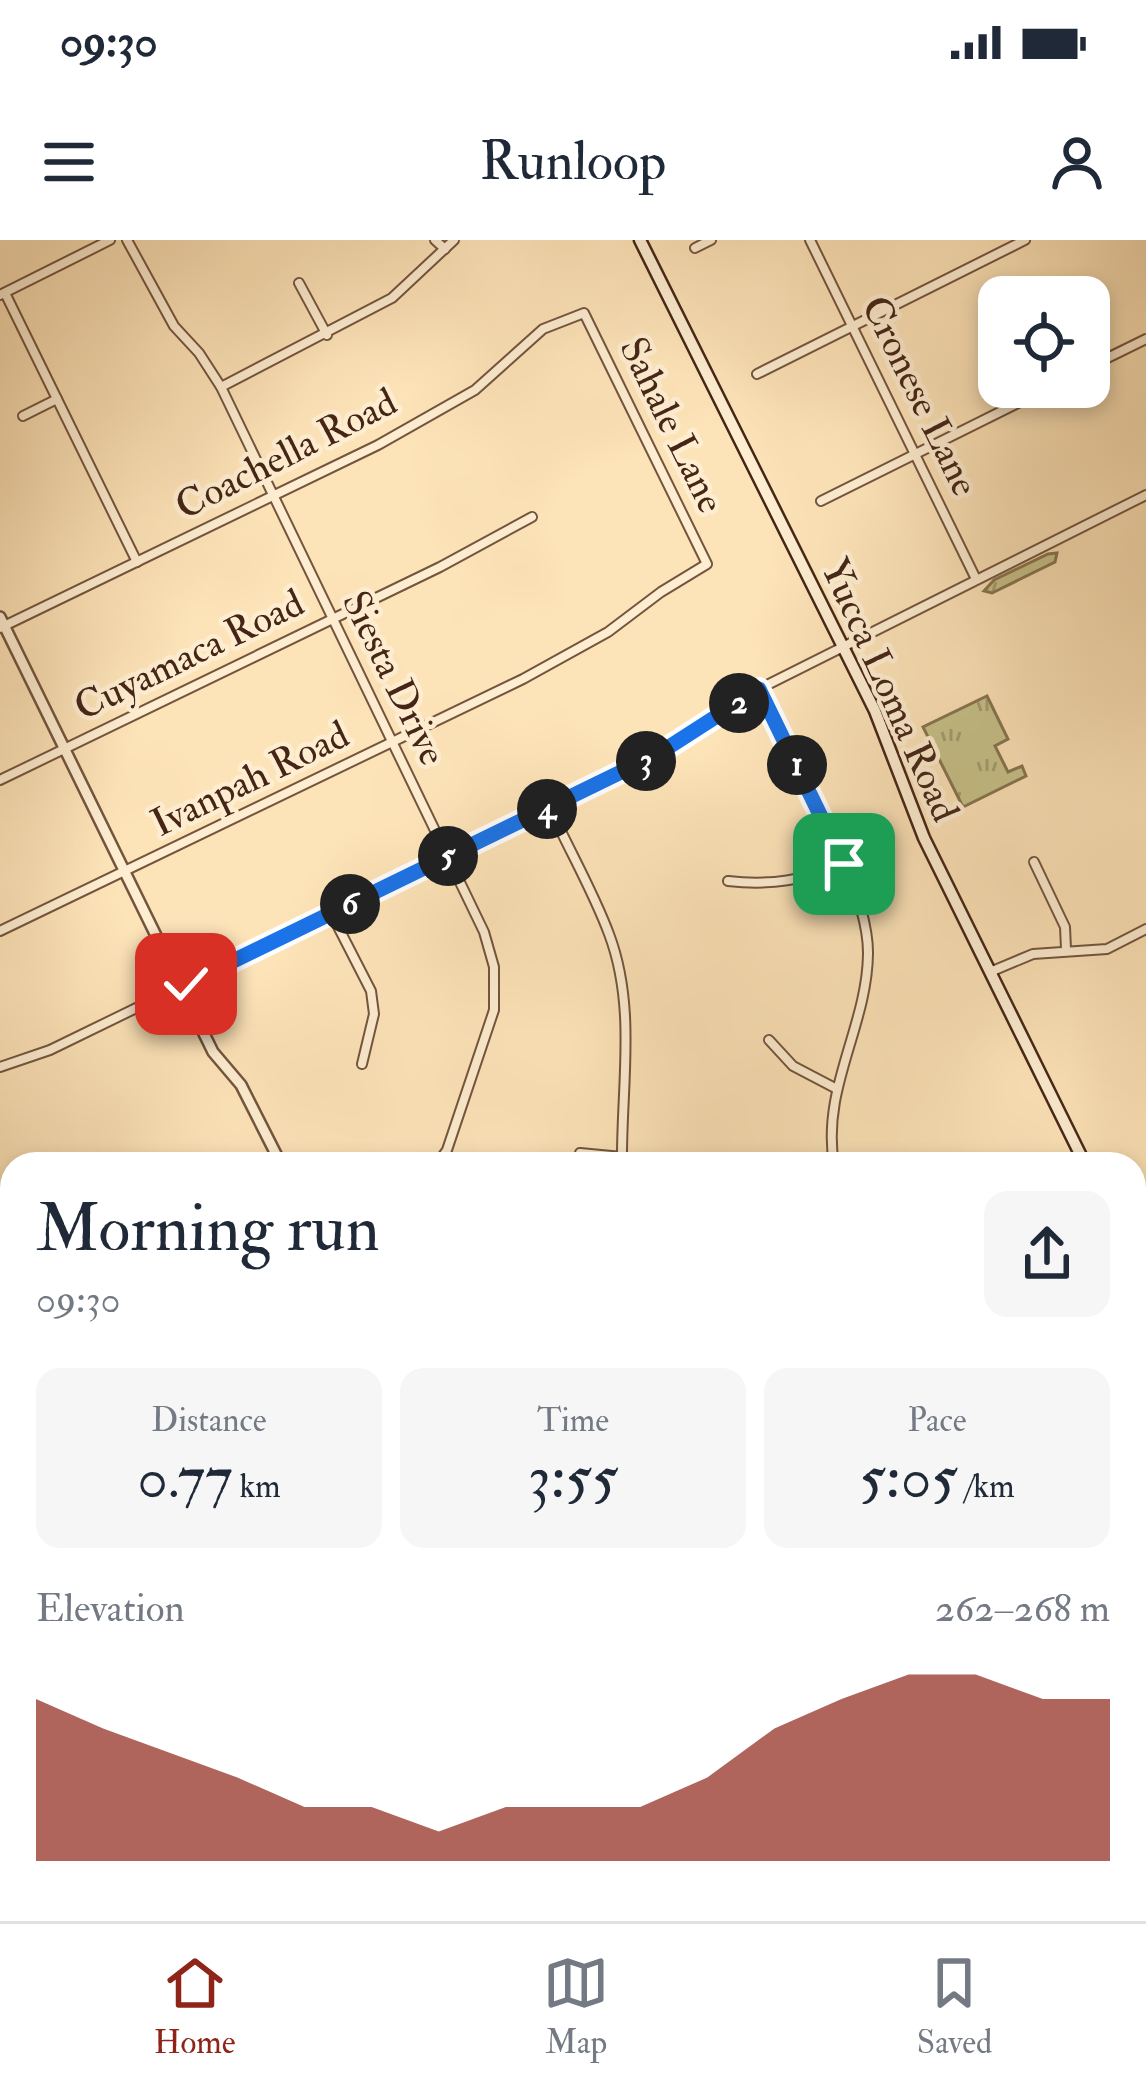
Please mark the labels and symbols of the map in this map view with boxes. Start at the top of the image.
street label: Cronese Lane [851,288,989,504]
street label: Sahale Lane [608,329,736,521]
street label: Coachella Road [167,377,405,531]
street label: Yucca Loma Road [810,551,970,829]
street label: Cuyamaca Road [66,578,312,732]
street label: Siesta Drive [331,583,457,773]
pin: 2 [709,673,769,733]
street label: Ivanpah Road [143,710,357,848]
pin: 3 [616,731,676,791]
pin: 1 [767,735,827,795]
pin: 4 [517,779,577,839]
pin [793,813,895,915]
pin: 5 [418,826,478,886]
pin: 6 [320,874,380,934]
pin [135,933,237,1035]

